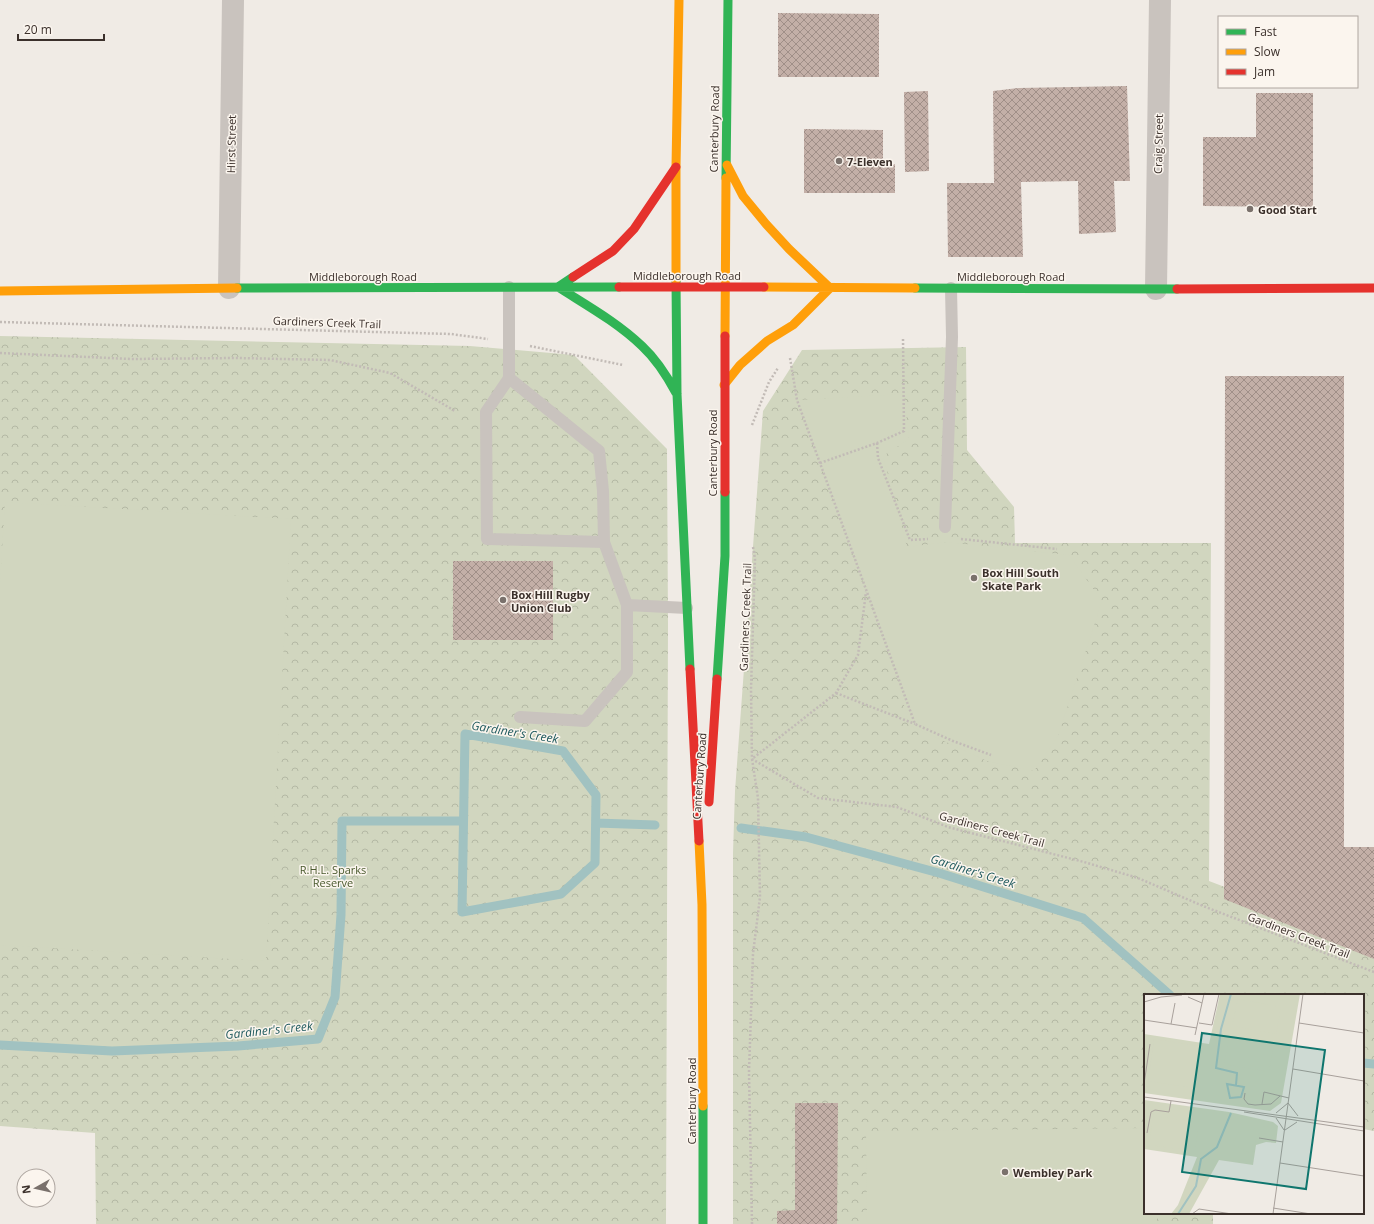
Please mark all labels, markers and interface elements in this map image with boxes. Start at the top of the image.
scale bar [18,16,104,42]
legend [1218,16,1358,88]
text: 20 m [24,21,52,38]
text: Fast [1254,23,1277,40]
text: Slow [1254,43,1281,60]
text: Jam [1253,63,1275,80]
street label: Canterbury Road [706,85,722,173]
street label: Craig Street [1150,114,1166,174]
street label: Hirst Street [223,115,239,173]
place label: 7-Eleven [847,154,893,169]
marker: 7-Eleven [834,156,844,166]
place label: Good Start [1258,202,1317,217]
marker: Good Start [1245,204,1255,214]
street label: Middleborough Road [633,268,741,283]
street label: Middleborough Road [309,269,417,284]
street label: Middleborough Road [957,269,1065,284]
street label: Gardiners Creek Trail [273,313,381,331]
street label: Canterbury Road [705,410,720,496]
street label: Gardiners Creek Trail [736,563,754,671]
place label: Box Hill South Skate Park [982,565,1059,593]
marker: Box Hill South Skate Park [969,573,979,583]
place label: Box Hill Rugby Union Club [511,587,590,615]
marker: Box Hill Rugby Union Club [498,595,508,605]
water label: Gardiner's Creek [470,717,561,747]
street label: Canterbury Road [688,732,710,820]
street label: Gardiners Creek Trail [938,808,1046,850]
water label: Gardiner's Creek [929,850,1019,892]
park label: R.H.L. Sparks Reserve [300,862,366,890]
street label: Gardiners Creek Trail [1246,909,1352,961]
inset map [1144,994,1364,1214]
water label: Gardiner's Creek [224,1017,315,1043]
street label: Canterbury Road [684,1058,699,1144]
place label: Wembley Park [1013,1165,1092,1180]
marker: Wembley Park [1000,1167,1010,1177]
north arrow [16,1168,56,1208]
text: N [18,1184,34,1195]

